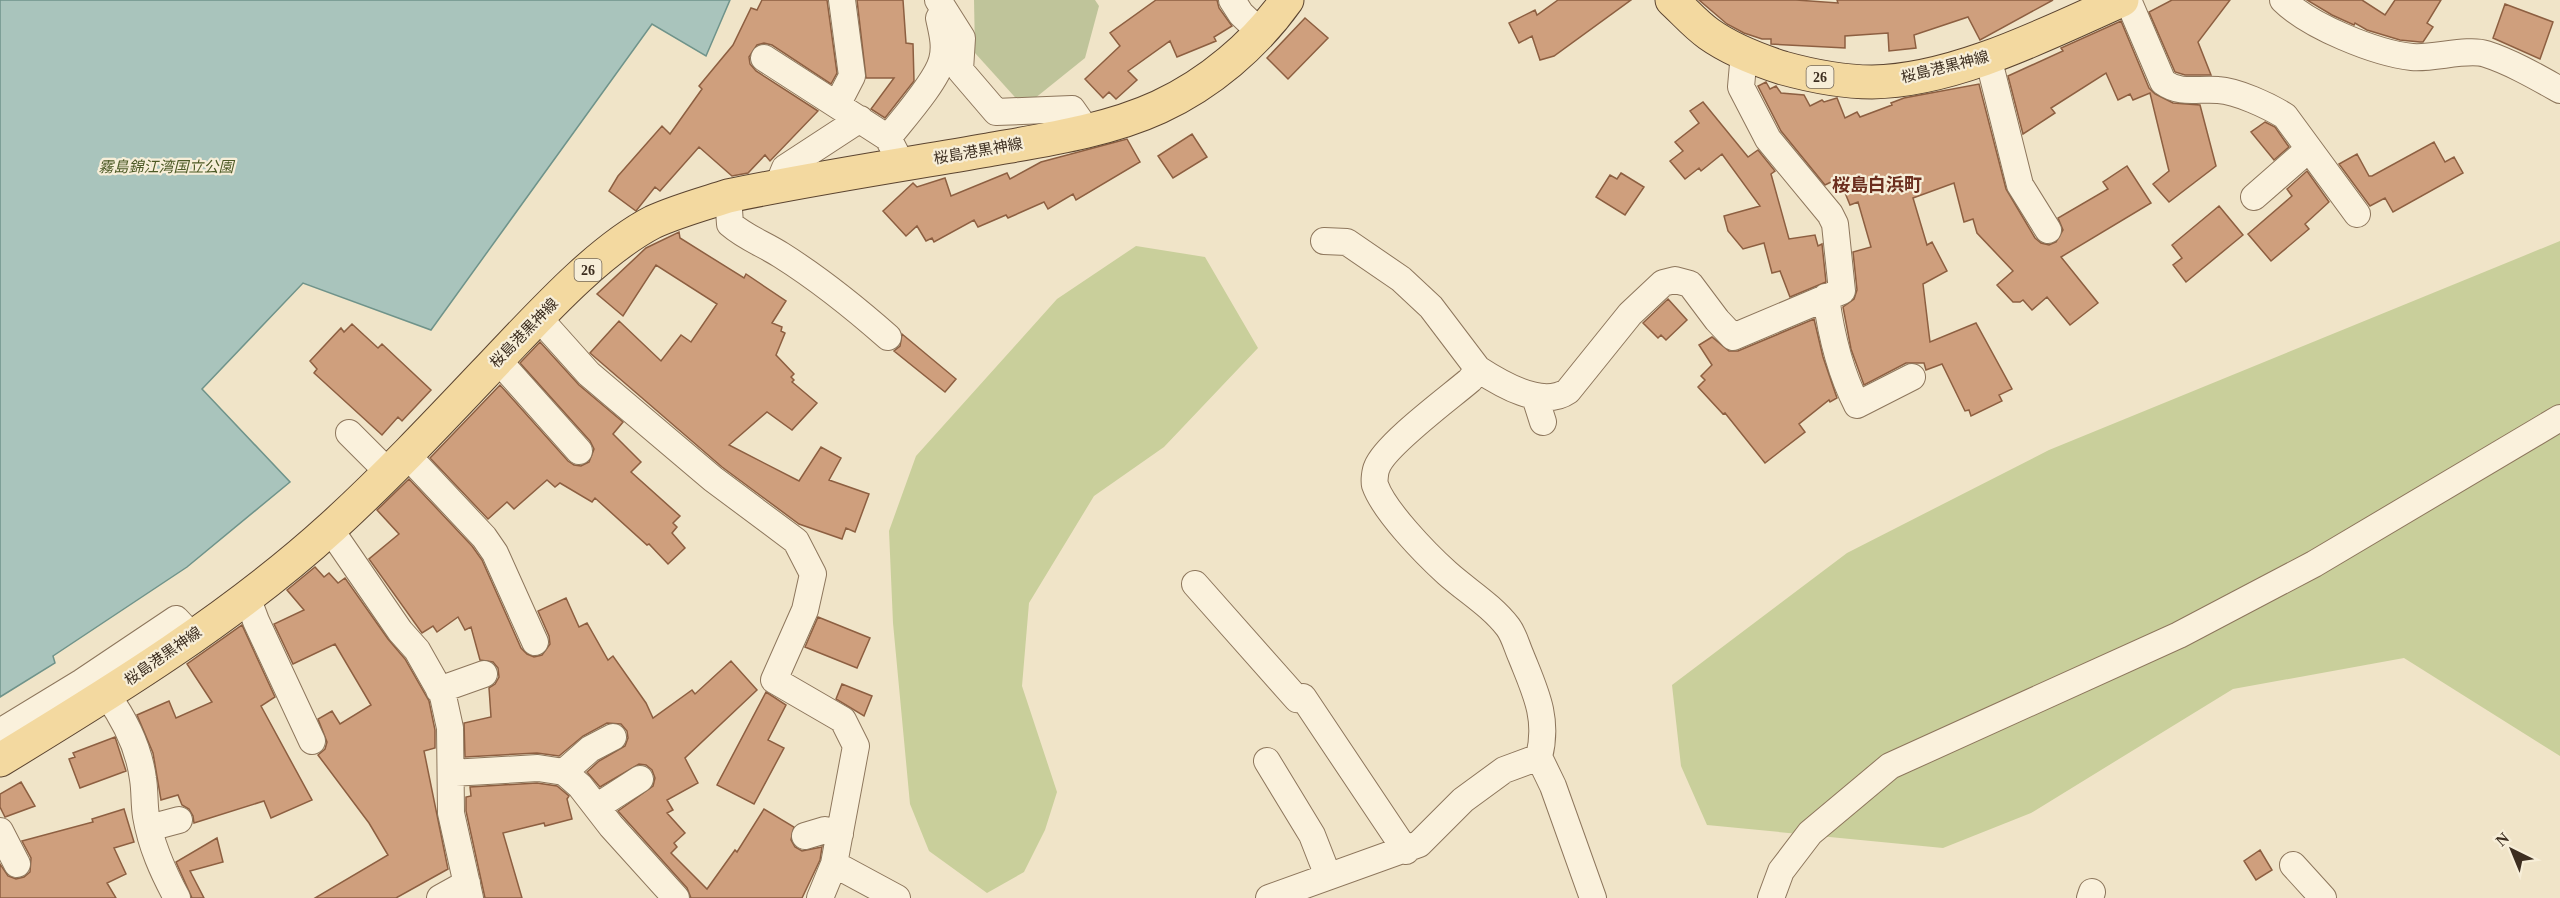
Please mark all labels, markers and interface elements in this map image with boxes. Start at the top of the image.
street label: 桜島港黒神線 [1899,48,1991,86]
road number: 26 [1806,66,1834,88]
street label: 桜島港黒神線 [932,135,1024,167]
park label: 霧島錦江湾国立公園 [98,159,235,175]
district label: 桜島白浜町 [1832,175,1922,195]
road number: 26 [574,259,602,281]
street label: 桜島港黒神線 [487,295,561,371]
street label: 桜島港黒神線 [122,624,204,688]
north arrow [2482,820,2542,880]
text: N [2492,829,2512,850]

